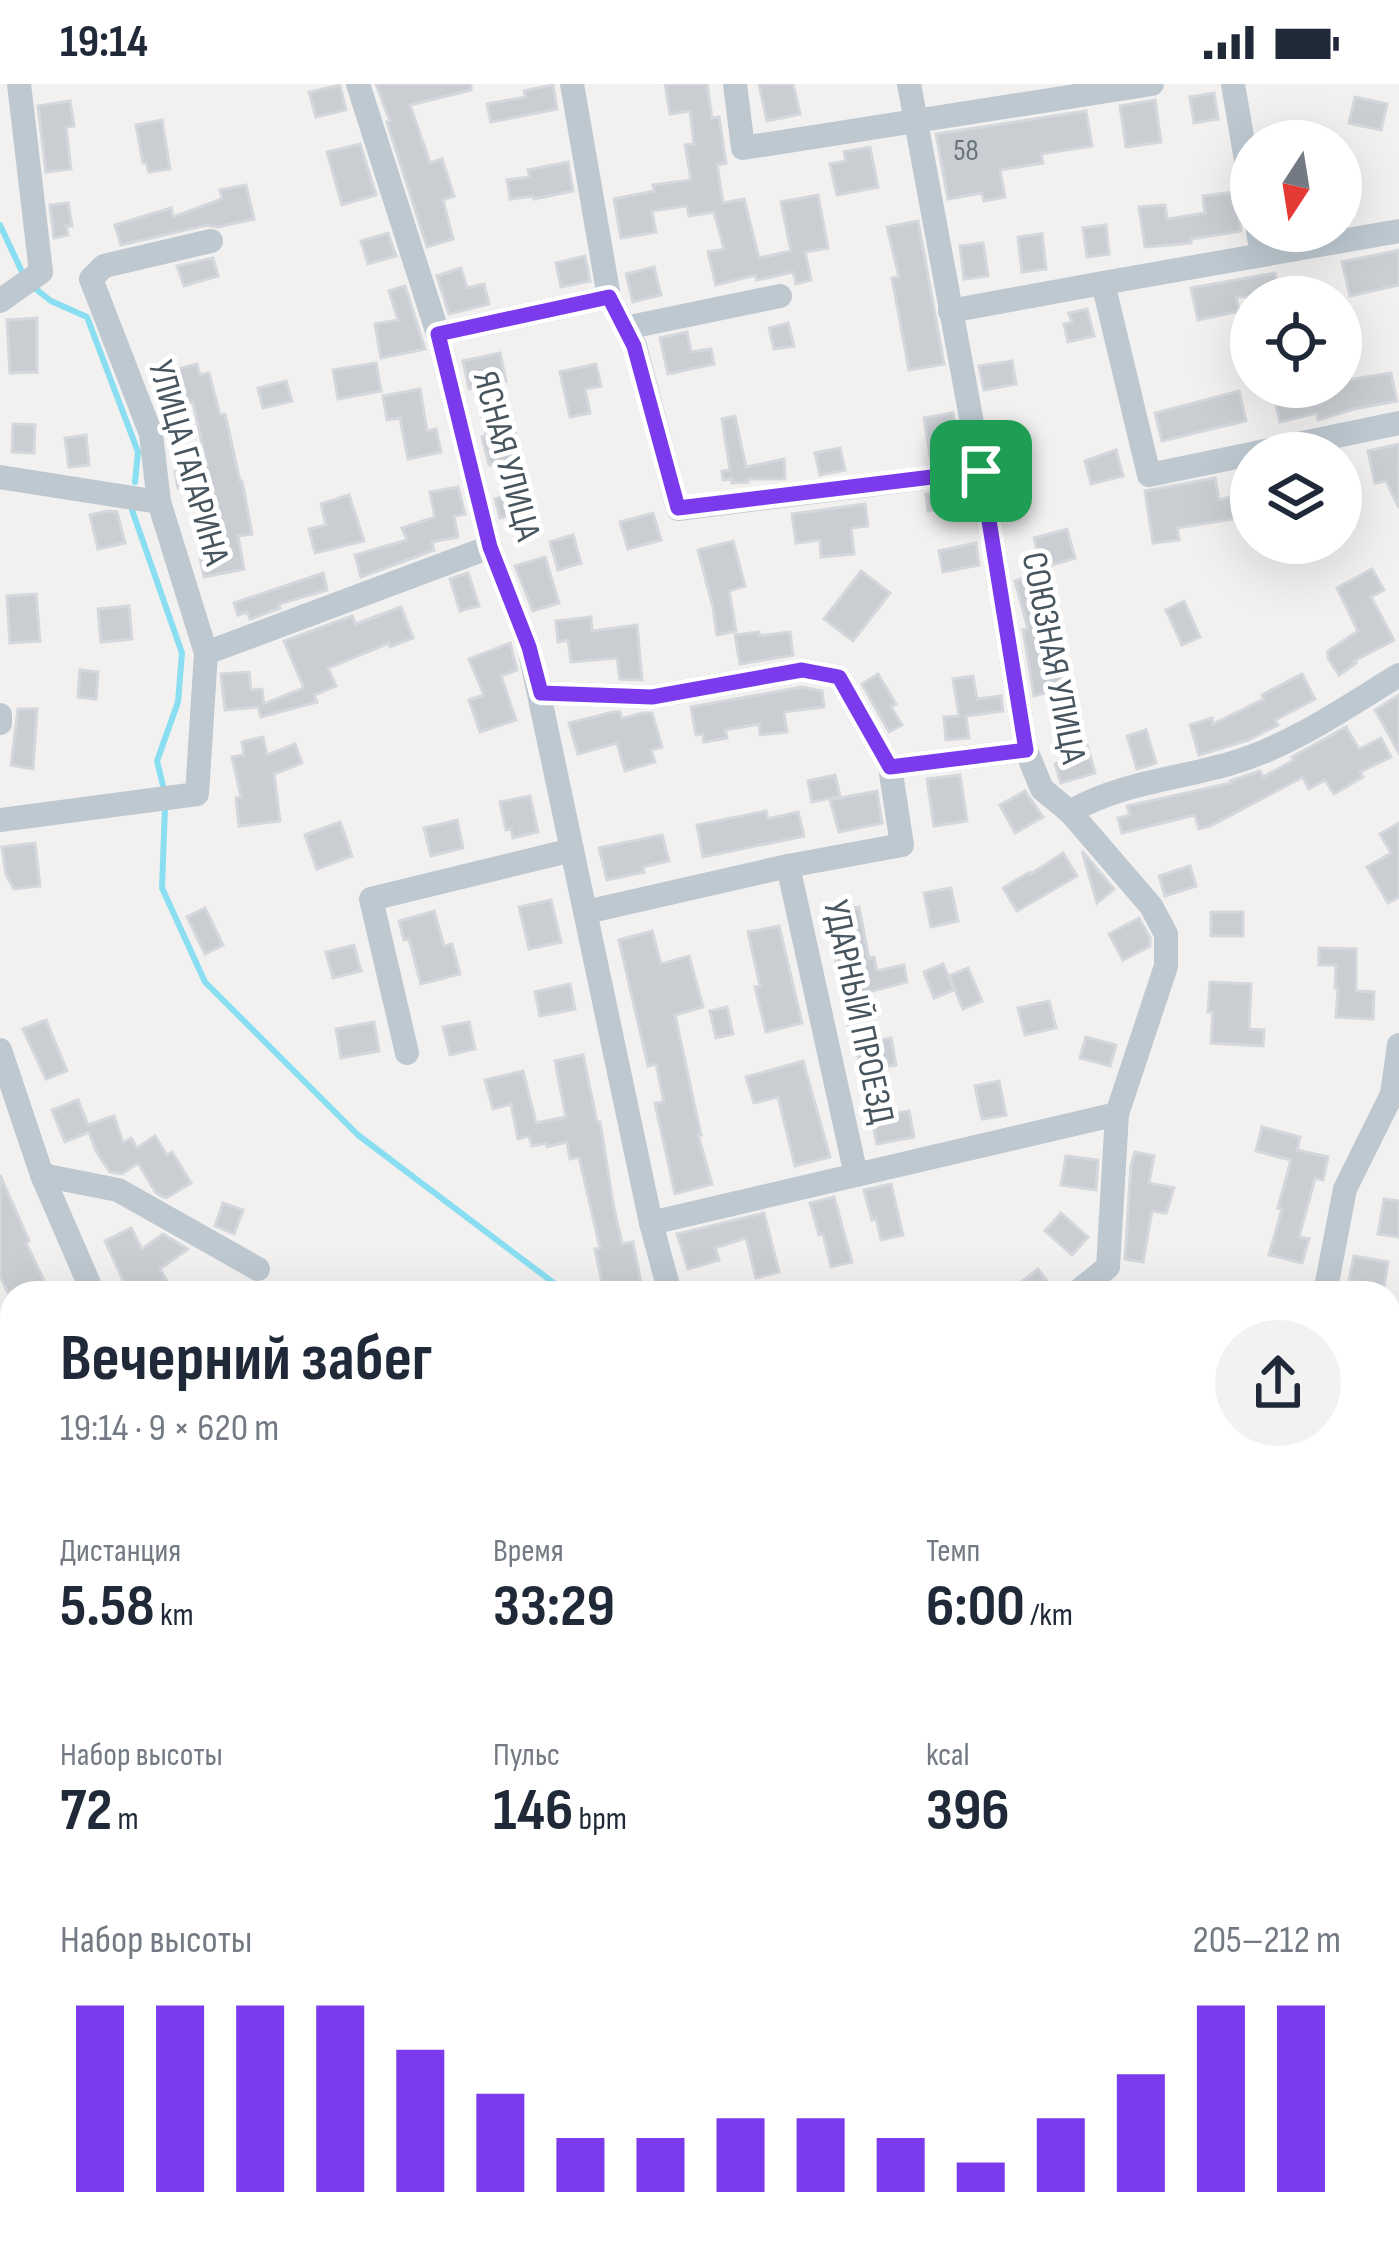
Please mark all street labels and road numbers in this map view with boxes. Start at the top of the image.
street label: УЛИЦА ГАГАРИНА [138,356,238,571]
street label: ЯСНАЯ УЛИЦА [463,367,549,546]
street label: СОЮЗНАЯ УЛИЦА [1011,549,1095,768]
street label: УДАРНЫЙ ПРОЕЗД [813,896,903,1128]

